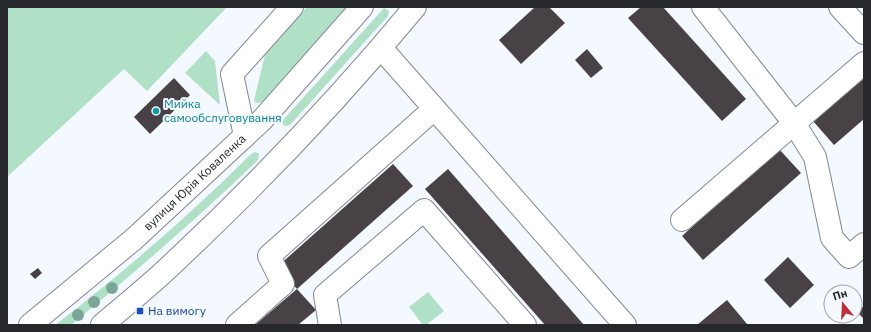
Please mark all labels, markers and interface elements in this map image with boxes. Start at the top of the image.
place label: Мийка самообслуговування [164,96,282,125]
marker: Мийка самообслуговування [151,106,161,116]
street label: вулиця Юрія Коваленка [140,130,249,233]
north arrow [823,284,863,324]
text: Пн [831,286,849,303]
place label: На вимогу [148,303,206,318]
marker: На вимогу [135,306,145,316]

